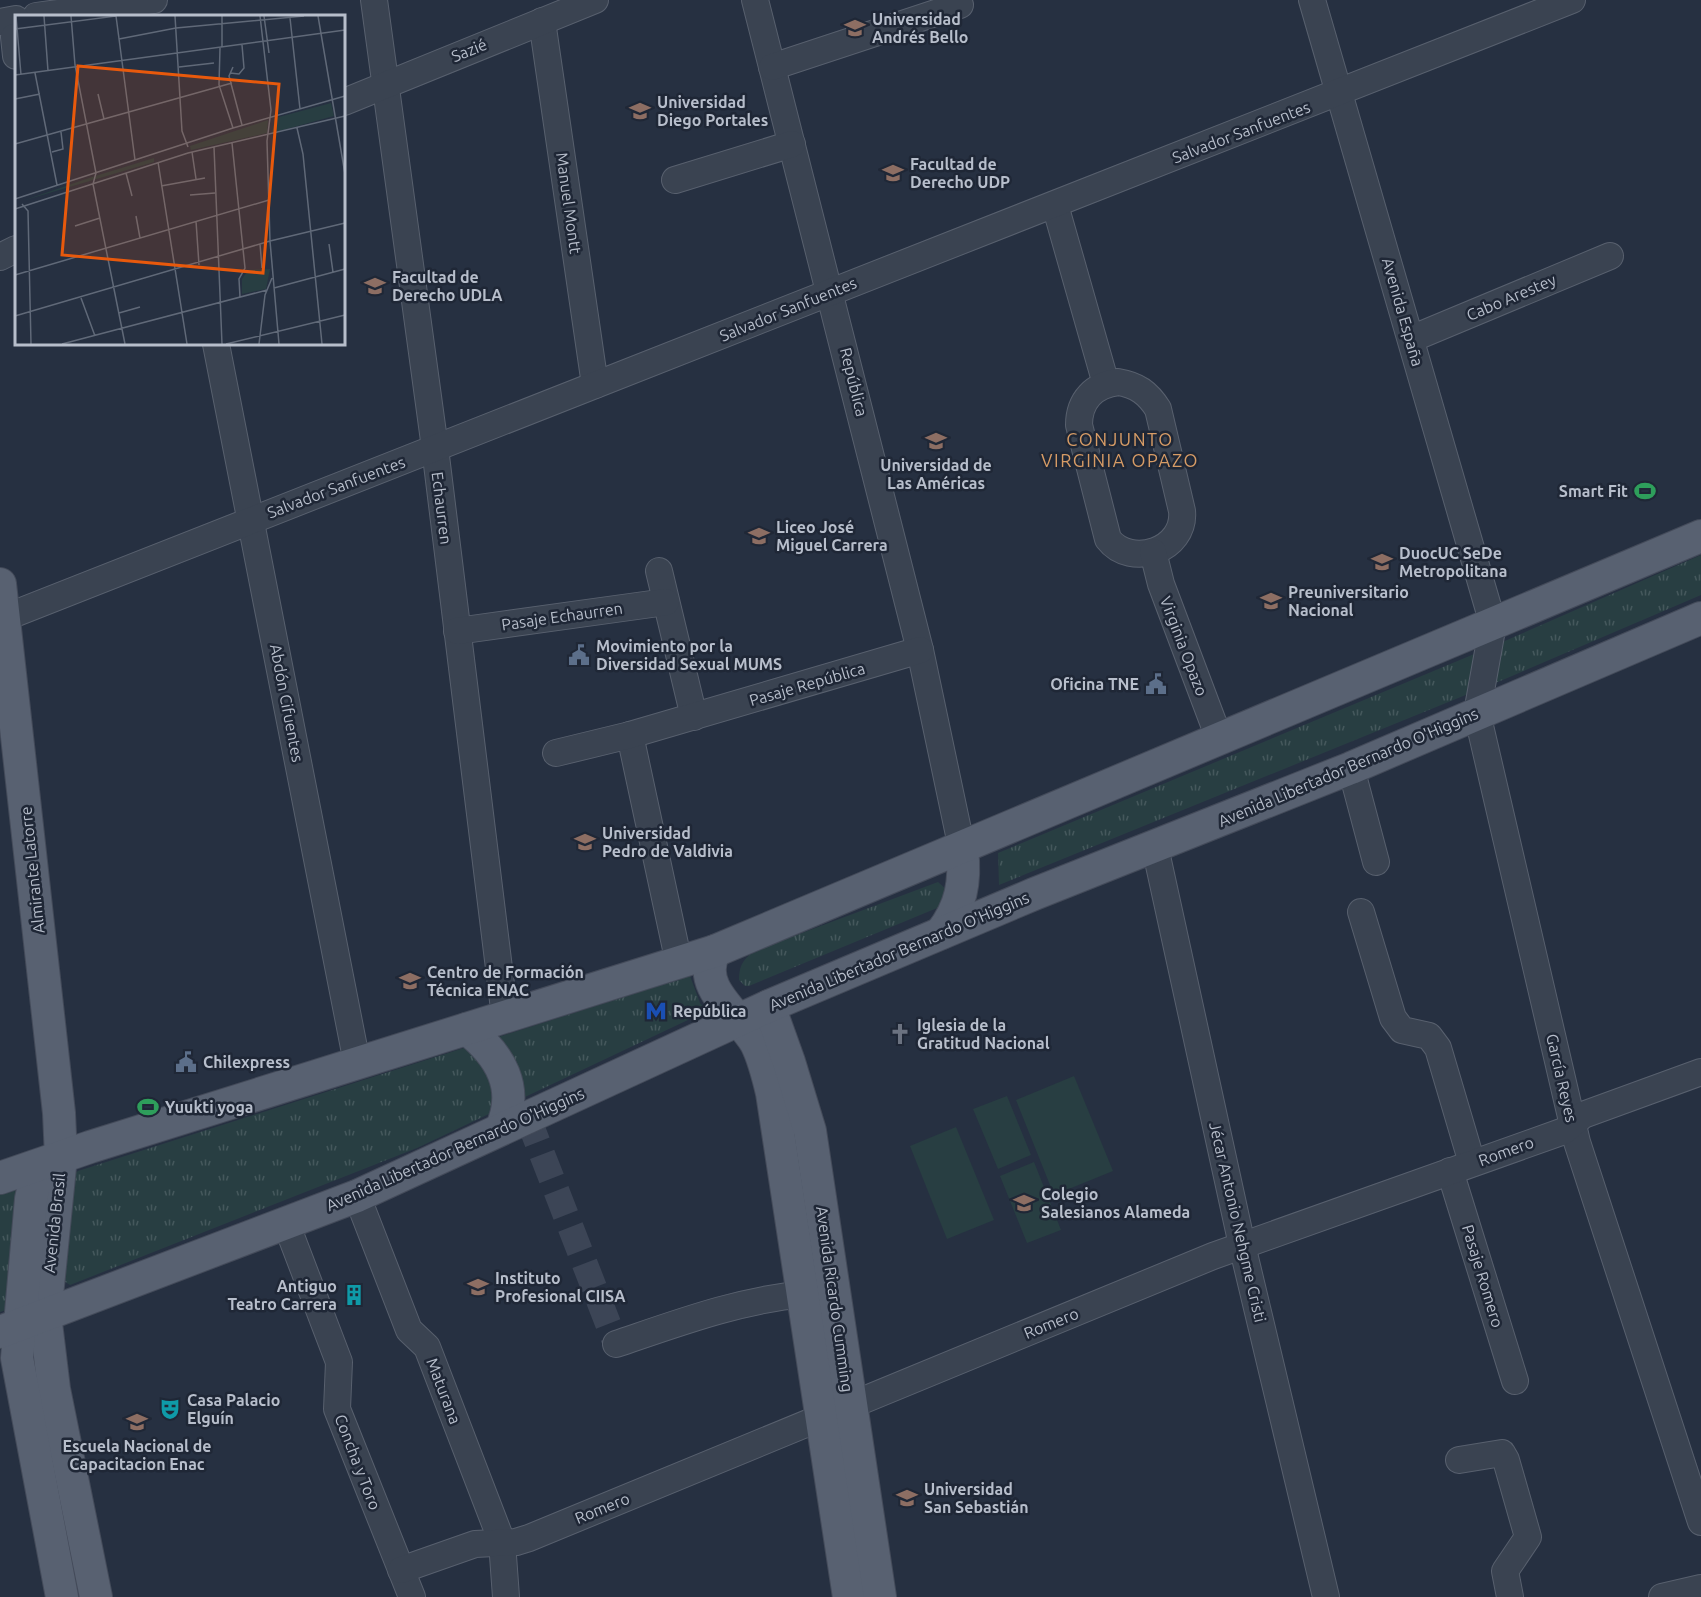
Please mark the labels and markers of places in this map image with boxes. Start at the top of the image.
place label: Universidad Andrés Bello [872,10,968,46]
school or university icon: Universidad Andrés Bello [843,16,867,40]
place label: Universidad Diego Portales [657,93,768,129]
school or university icon: Universidad Diego Portales [628,99,652,123]
place label: Facultad de Derecho UDP [910,155,1010,191]
school or university icon: Facultad de Derecho UDP [881,161,905,185]
place label: Facultad de Derecho UDLA [392,268,503,304]
school or university icon: Facultad de Derecho UDLA [363,274,387,298]
school or university icon: Universidad de Las Américas [924,429,948,453]
place label: Universidad de Las Américas [880,456,992,492]
sports icon: Smart Fit [1633,479,1657,503]
place label: Smart Fit [1559,482,1628,500]
place label: Liceo José Miguel Carrera [776,518,888,554]
school or university icon: Liceo José Miguel Carrera [747,524,771,548]
place label: DuocUC SeDe Metropolitana [1399,544,1507,580]
school or university icon: DuocUC SeDe Metropolitana [1370,550,1394,574]
place label: Preuniversitario Nacional [1288,583,1409,619]
school or university icon: Preuniversitario Nacional [1259,589,1283,613]
place label: Movimiento por la Diversidad Sexual MUMS [596,637,782,673]
public building icon: Movimiento por la Diversidad Sexual MUMS [567,643,591,667]
public building icon: Oficina TNE [1144,672,1168,696]
place label: Oficina TNE [1050,675,1139,693]
place label: Universidad Pedro de Valdivia [602,824,733,860]
school or university icon: Universidad Pedro de Valdivia [573,830,597,854]
place label: Centro de Formación Técnica ENAC [427,963,584,999]
school or university icon: Centro de Formación Técnica ENAC [398,969,422,993]
metro station icon: República [644,999,668,1023]
place label: República [673,1002,746,1020]
place label: Iglesia de la Gratitud Nacional [917,1016,1050,1052]
church icon: Iglesia de la Gratitud Nacional [888,1022,912,1046]
public building icon: Chilexpress [174,1050,198,1074]
place label: Chilexpress [203,1053,290,1071]
sports icon: Yuukti yoga [136,1095,160,1119]
place label: Yuukti yoga [165,1098,254,1116]
place label: Colegio Salesianos Alameda [1041,1185,1190,1221]
school or university icon: Colegio Salesianos Alameda [1012,1191,1036,1215]
place label: Instituto Profesional CIISA [495,1269,626,1305]
school or university icon: Instituto Profesional CIISA [466,1275,490,1299]
place label: Antiguo Teatro Carrera [227,1277,337,1313]
building icon: Antiguo Teatro Carrera [342,1283,366,1307]
place label: Casa Palacio Elguín [187,1391,280,1427]
theatre icon: Casa Palacio Elguín [158,1397,182,1421]
school or university icon: Escuela Nacional de Capacitacion Enac [125,1410,149,1434]
place label: Escuela Nacional de Capacitacion Enac [62,1437,212,1473]
place label: Universidad San Sebastián [924,1480,1029,1516]
school or university icon: Universidad San Sebastián [895,1486,919,1510]

